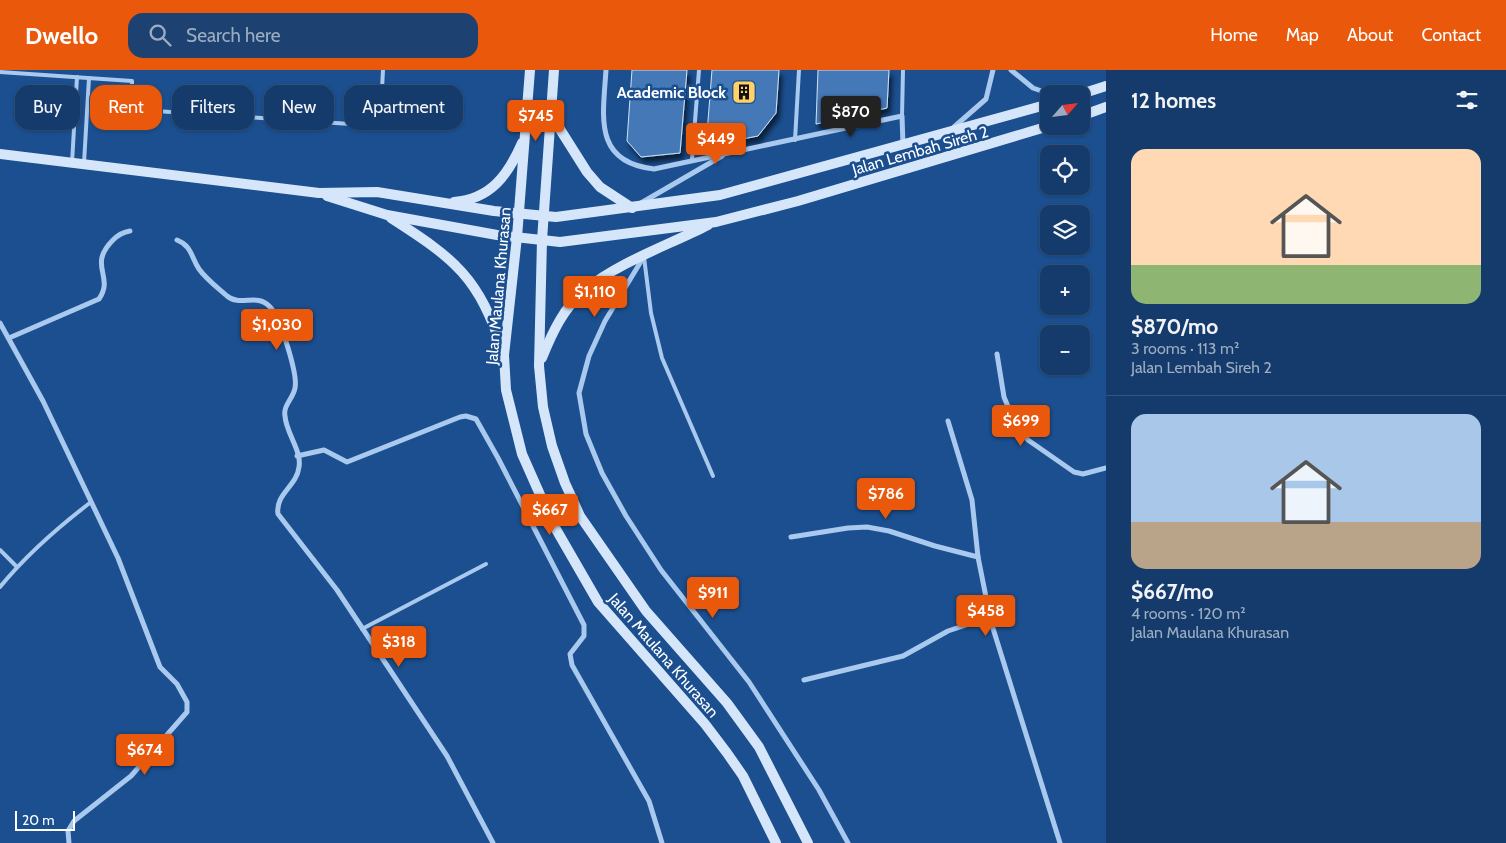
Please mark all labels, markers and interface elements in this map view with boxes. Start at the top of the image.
search box [128,13,478,58]
text: Dwello [25,21,98,50]
icon: search [146,21,174,49]
text: Search here [186,24,281,47]
text: Home [1210,24,1258,46]
text: Map [1286,24,1319,46]
text: About [1347,24,1393,46]
text: Contact [1421,24,1481,46]
building icon: Academic Block [731,79,757,105]
place label: Academic Block [617,83,726,102]
chip: Buy [15,85,80,130]
chip: Rent [90,85,162,130]
chip: Filters [172,85,254,130]
chip: New [264,85,334,130]
chip: Apartment [344,85,463,130]
north arrow [1040,85,1090,135]
map controls [1040,85,1090,375]
icon: filters [1453,86,1481,114]
text: 12 homes [1131,88,1216,113]
pin: $870 [821,96,881,138]
pin: $745 [506,100,566,142]
text: $870 [832,102,870,121]
text: $745 [518,106,554,125]
pin: $449 [686,122,746,165]
street label: Jalan Lembah Sireh 2 [849,122,990,179]
text: $449 [697,129,735,148]
button: locate [1040,145,1090,195]
icon: home [1261,181,1351,271]
button: layers [1040,205,1090,255]
street label: Jalan Maulana Khurasan [482,206,515,367]
button: + [1040,265,1090,315]
pin: $1,110 [554,276,636,318]
text: $1,110 [574,282,616,301]
pin: $1,030 [236,308,318,351]
text: $870/mo [1131,314,1218,339]
text: $1,030 [252,315,302,334]
button: − [1040,325,1090,375]
text: 3 rooms · 113 m² [1131,339,1239,358]
text: Jalan Lembah Sireh 2 [1131,358,1272,377]
pin: $699 [991,404,1051,447]
text: $699 [1003,411,1039,430]
icon: home [1261,447,1351,537]
pin: $786 [856,478,916,520]
text: $786 [868,484,904,503]
pin: $667 [520,494,580,536]
text: $667 [532,500,568,519]
pin: $911 [683,576,743,619]
text: $667/mo [1131,579,1214,604]
text: $911 [698,583,728,602]
street label: Jalan Maulana Khurasan [604,589,723,721]
pin: $458 [956,594,1016,637]
text: $458 [967,601,1005,620]
text: 4 rooms · 120 m² [1131,604,1246,623]
text: Jalan Maulana Khurasan [1131,623,1289,642]
pin: $318 [369,626,429,668]
text: $318 [382,632,416,651]
pin: $674 [115,734,175,776]
text: $674 [127,740,163,759]
scale bar [15,808,75,831]
text: 20 m [22,811,55,829]

